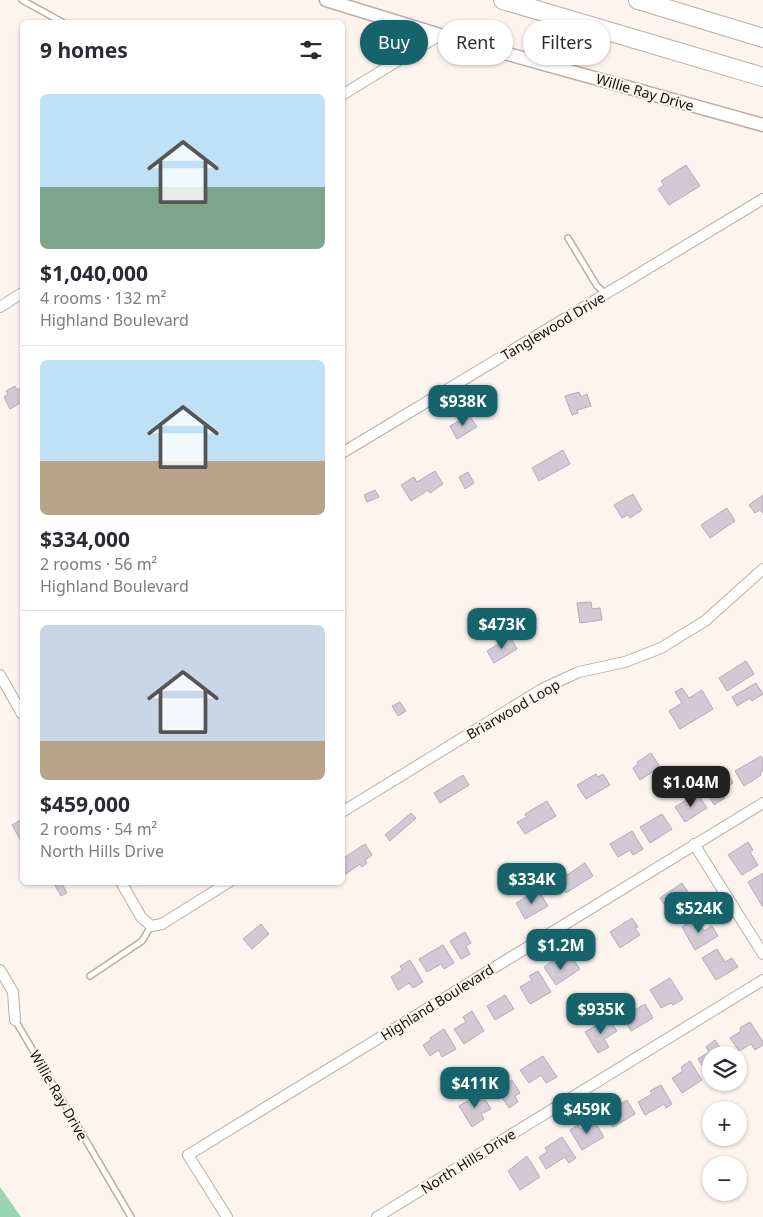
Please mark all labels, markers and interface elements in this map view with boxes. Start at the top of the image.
chip: Buy [360,20,428,65]
chip: Rent [438,20,513,65]
chip: Filters [523,20,610,65]
text: 9 homes [40,36,128,64]
icon: filters [297,36,325,64]
street label: Willie Ray Drive [594,69,696,115]
icon: home [138,127,228,217]
text: $1,040,000 [40,259,148,287]
text: 4 rooms · 132 m² [40,287,166,309]
street label: Tanglewood Drive [498,287,608,364]
text: Highland Boulevard [40,309,189,331]
pin: $938K [428,384,498,427]
text: $938K [439,390,487,412]
icon: home [138,392,228,482]
text: $334,000 [40,525,130,553]
text: 2 rooms · 56 m² [40,553,157,575]
text: Highland Boulevard [40,575,189,597]
pin: $473K [467,608,537,650]
text: $473K [478,613,526,635]
icon: home [138,657,228,747]
street label: Briarwood Loop [463,674,563,744]
pin: $1.04M [650,766,732,808]
text: $1.04M [663,771,719,793]
text: $459,000 [40,790,130,818]
text: 2 rooms · 54 m² [40,818,157,840]
text: North Hills Drive [40,840,164,862]
pin: $334K [497,862,567,905]
text: $334K [508,868,556,890]
pin: $524K [664,892,734,934]
text: $524K [675,897,723,919]
pin: $1.2M [526,928,596,971]
text: $1.2M [537,934,585,956]
street label: Highland Boulevard [377,959,497,1045]
pin: $935K [566,992,636,1035]
text: $935K [577,998,625,1020]
map controls [702,1046,747,1201]
button: layers [702,1046,747,1091]
street label: Willie Ray Drive [26,1047,93,1144]
pin: $411K [440,1066,510,1109]
text: $411K [451,1072,499,1094]
pin: $459K [552,1092,622,1135]
text: $459K [563,1098,611,1120]
button: + [702,1101,747,1146]
street label: North Hills Drive [417,1124,519,1198]
button: − [702,1156,747,1201]

